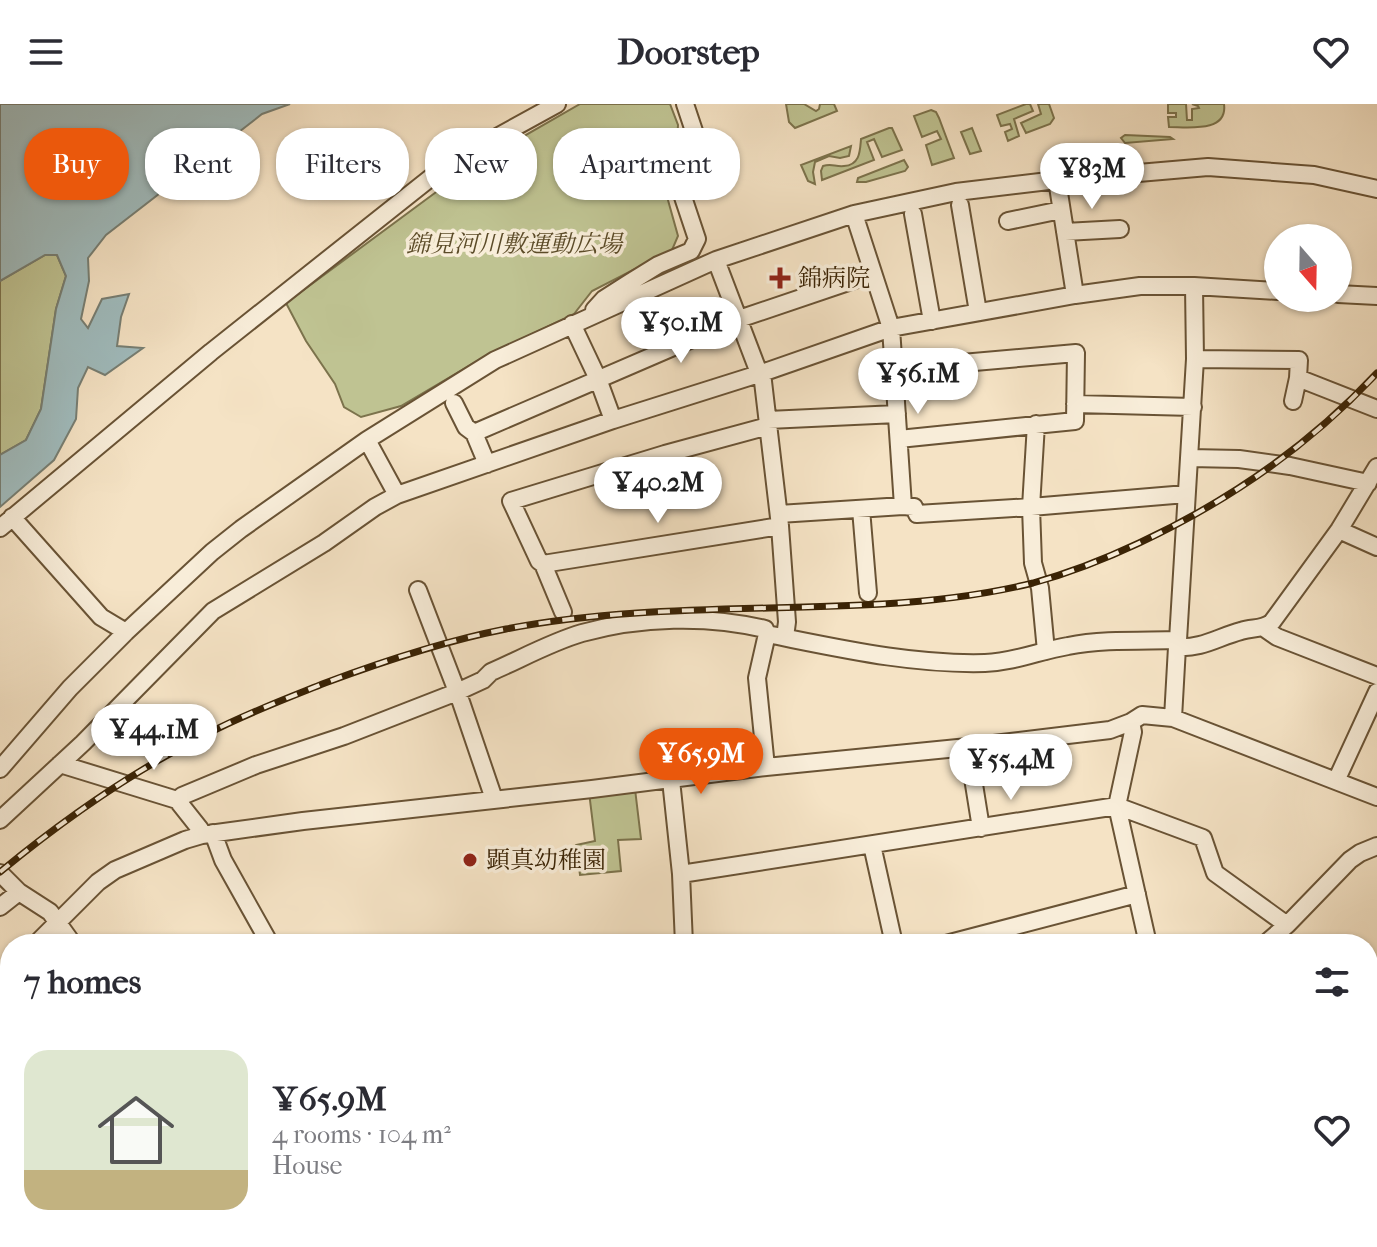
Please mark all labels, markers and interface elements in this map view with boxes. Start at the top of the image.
icon: menu [24,30,68,74]
icon: heart [1309,30,1353,74]
text: Doorstep [617,31,760,73]
chip: Buy [24,128,129,200]
chip: Rent [145,128,260,200]
chip: Filters [276,128,409,200]
chip: New [425,128,537,200]
chip: Apartment [553,128,740,200]
pin: ¥83M [1045,143,1139,211]
text: ¥83M [1058,153,1126,184]
north arrow [1264,224,1352,312]
map controls [1264,224,1352,312]
park label: 錦見河川敷運動広場 [406,230,624,258]
place label: 錦病院 [798,264,870,292]
marker: 錦病院 [769,267,791,289]
pin: ¥50.1M [616,297,746,365]
text: ¥50.1M [639,307,723,338]
pin: ¥56.1M [853,348,983,416]
text: ¥56.1M [876,358,960,389]
pin: ¥40.2M [593,457,723,525]
text: ¥40.2M [612,467,704,498]
pin: ¥44.1M [89,704,219,772]
text: ¥44.1M [109,714,199,745]
pin: ¥65.9M [636,728,766,796]
pin: ¥55.4M [946,734,1076,802]
text: ¥65.9M [657,738,745,769]
text: ¥55.4M [967,744,1055,775]
place label: 顕真幼稚園 [486,846,606,874]
marker: 顕真幼稚園 [461,851,479,869]
icon: filters [1310,960,1354,1004]
text: 7 homes [24,962,141,1002]
text: ¥65.9M [272,1079,387,1119]
icon: home [88,1082,184,1178]
icon: heart [1310,1108,1354,1152]
text: 4 rooms · 104 m² [272,1119,451,1150]
text: House [272,1150,342,1181]

